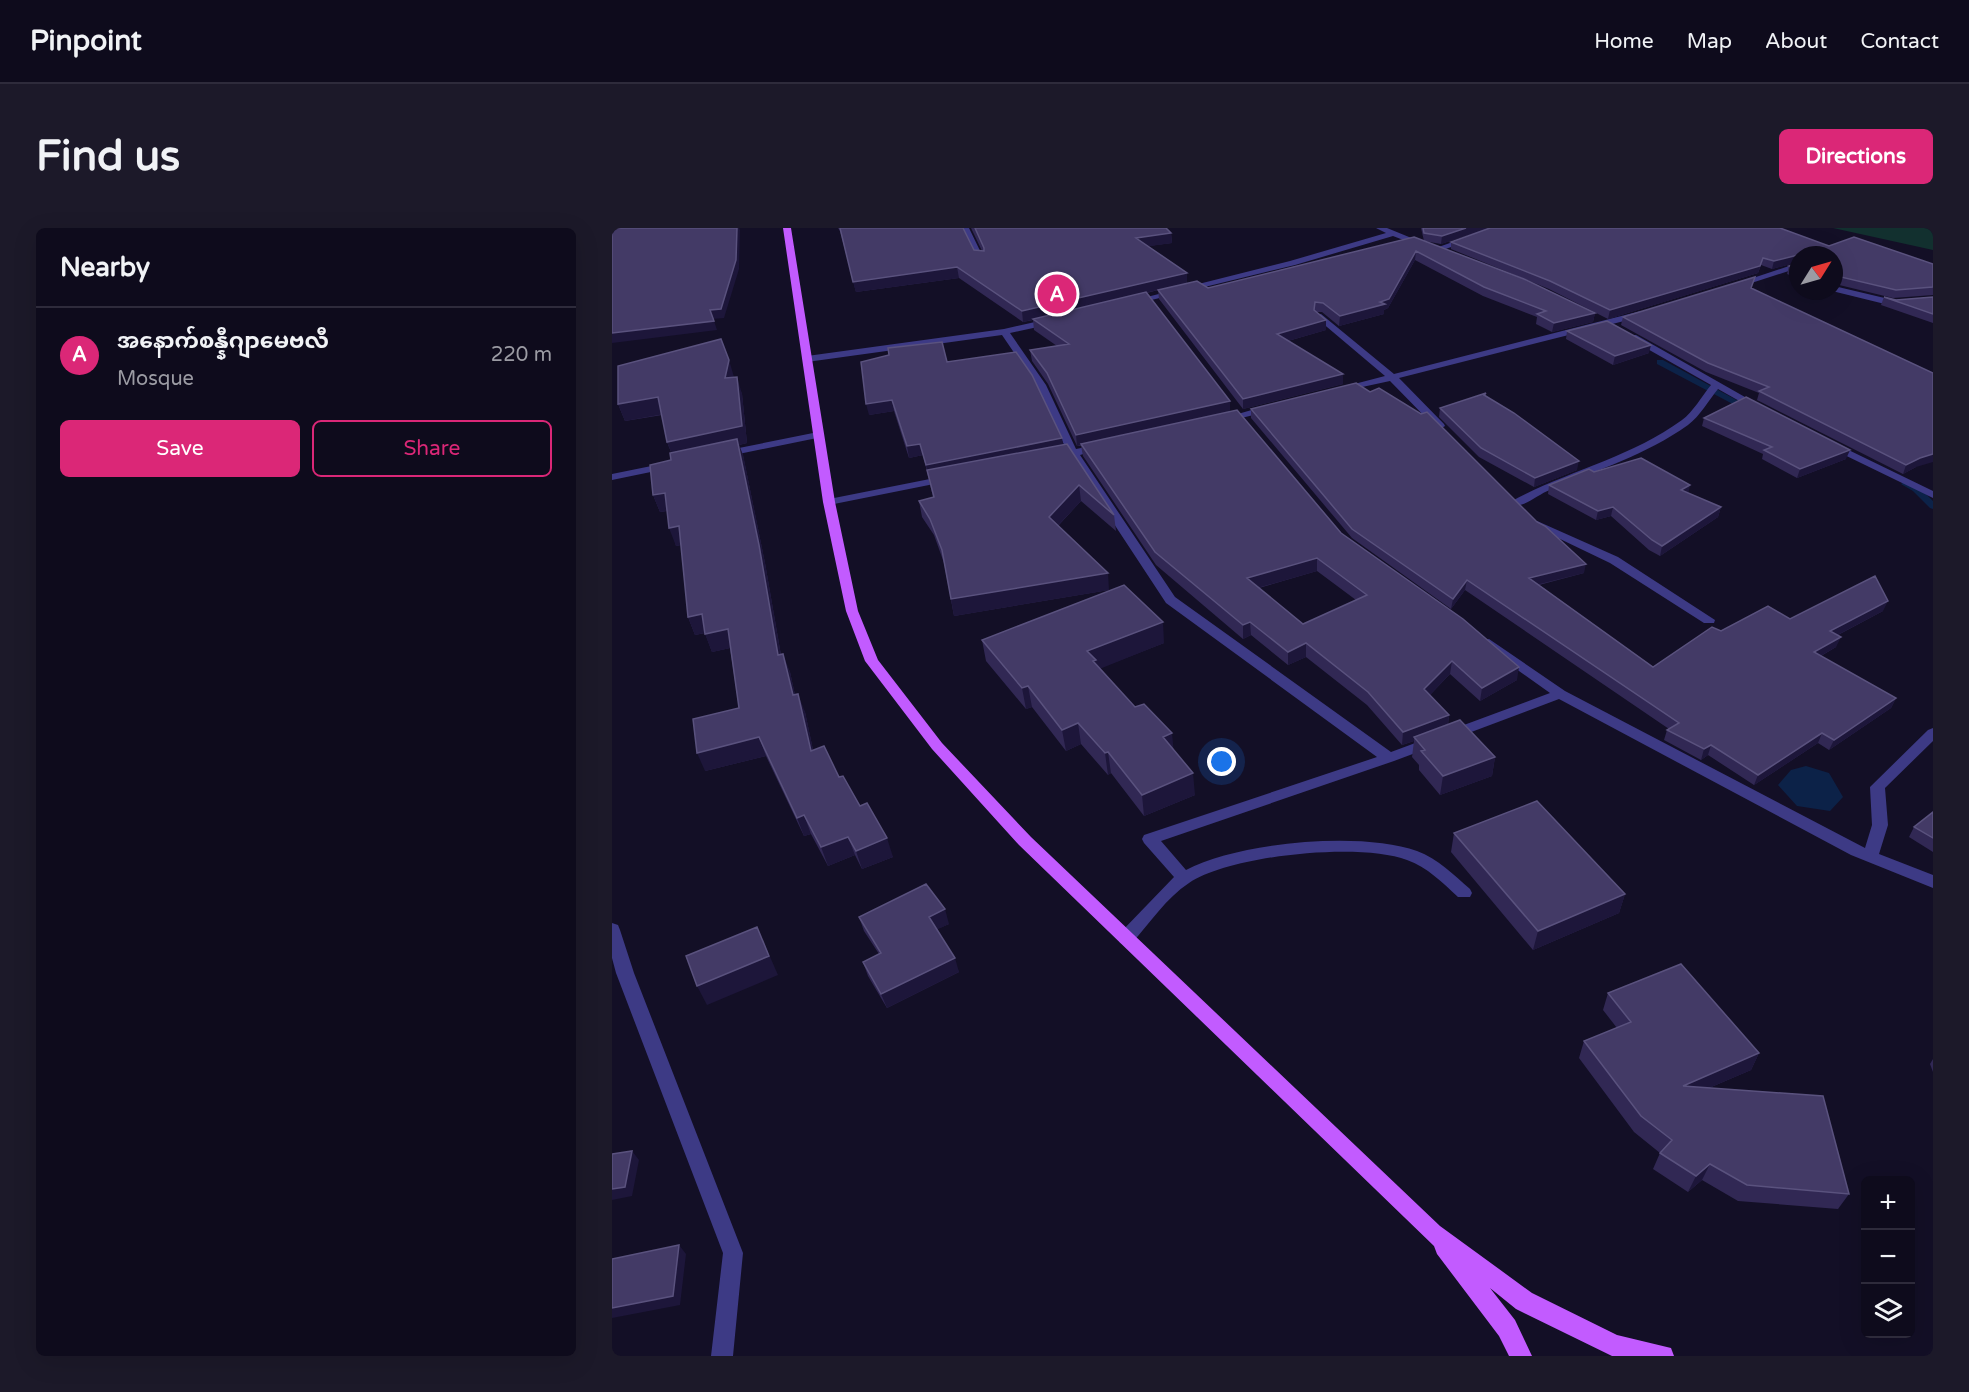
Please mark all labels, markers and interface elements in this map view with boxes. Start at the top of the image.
text: Pinpoint [30,24,142,58]
text: Home [1594,29,1654,54]
text: Map [1687,29,1732,54]
text: About [1765,29,1827,54]
text: Contact [1860,29,1939,54]
button: Directions [1779,129,1933,184]
text: Find us [36,131,180,182]
north arrow [1789,246,1843,300]
text: Nearby [60,252,150,283]
pin: A [1038,272,1076,316]
text: အနောက်စန္နီဂျာမေဗလီ [117,328,329,354]
text: A [72,343,87,367]
text: 220 m [491,343,552,367]
text: Mosque [117,367,194,391]
button: Save [60,420,300,477]
button: Share [312,420,552,477]
your location [1207,747,1236,776]
map controls [1861,1176,1915,1338]
button: + [1861,1176,1915,1230]
button: − [1861,1230,1915,1284]
button: layers [1861,1284,1915,1338]

